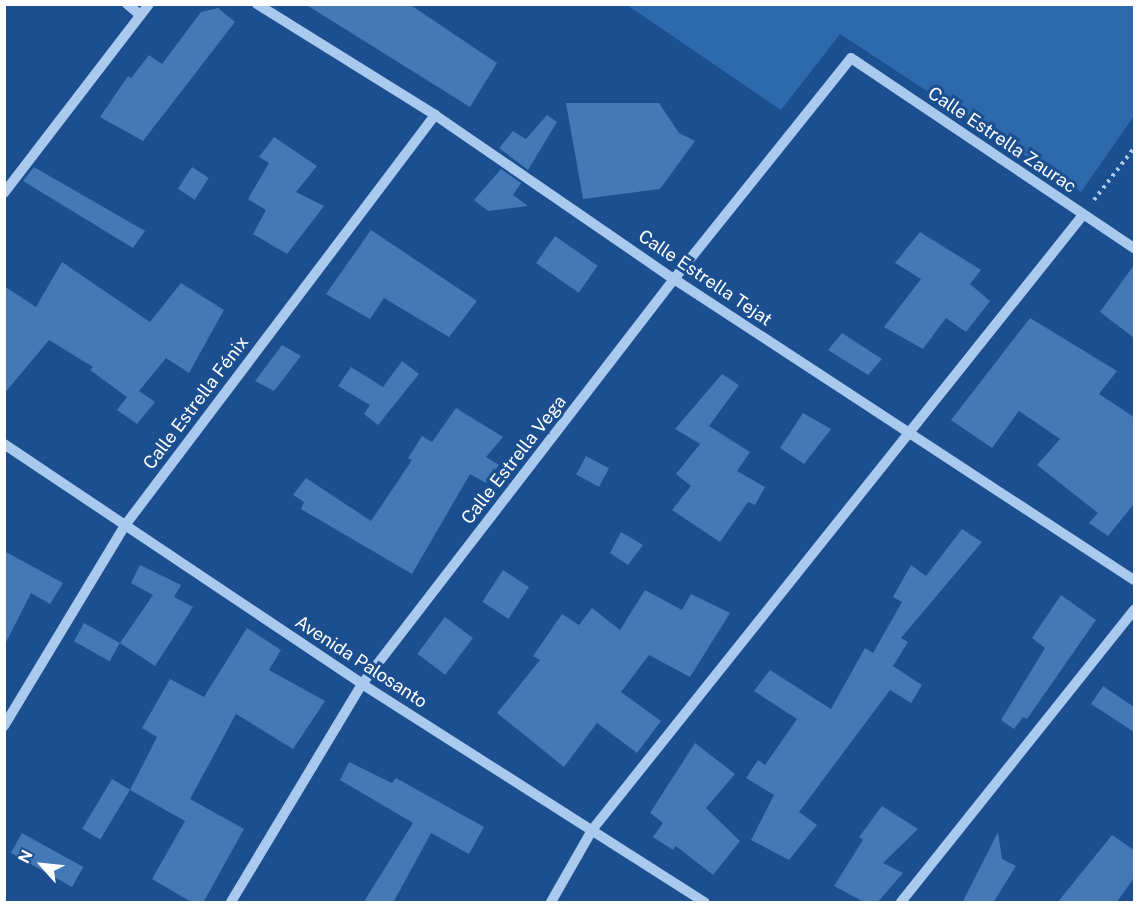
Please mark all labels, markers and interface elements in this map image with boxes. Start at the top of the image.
street label: Calle Estrella Zaurac [924,82,1080,198]
street label: Calle Estrella Tejat [634,225,776,331]
street label: Calle Estrella Fénix [139,332,253,474]
street label: Calle Estrella Vega [457,391,571,529]
street label: Avenida Palosanto [291,611,431,713]
north arrow [12,835,72,895]
text: N [14,847,37,866]

